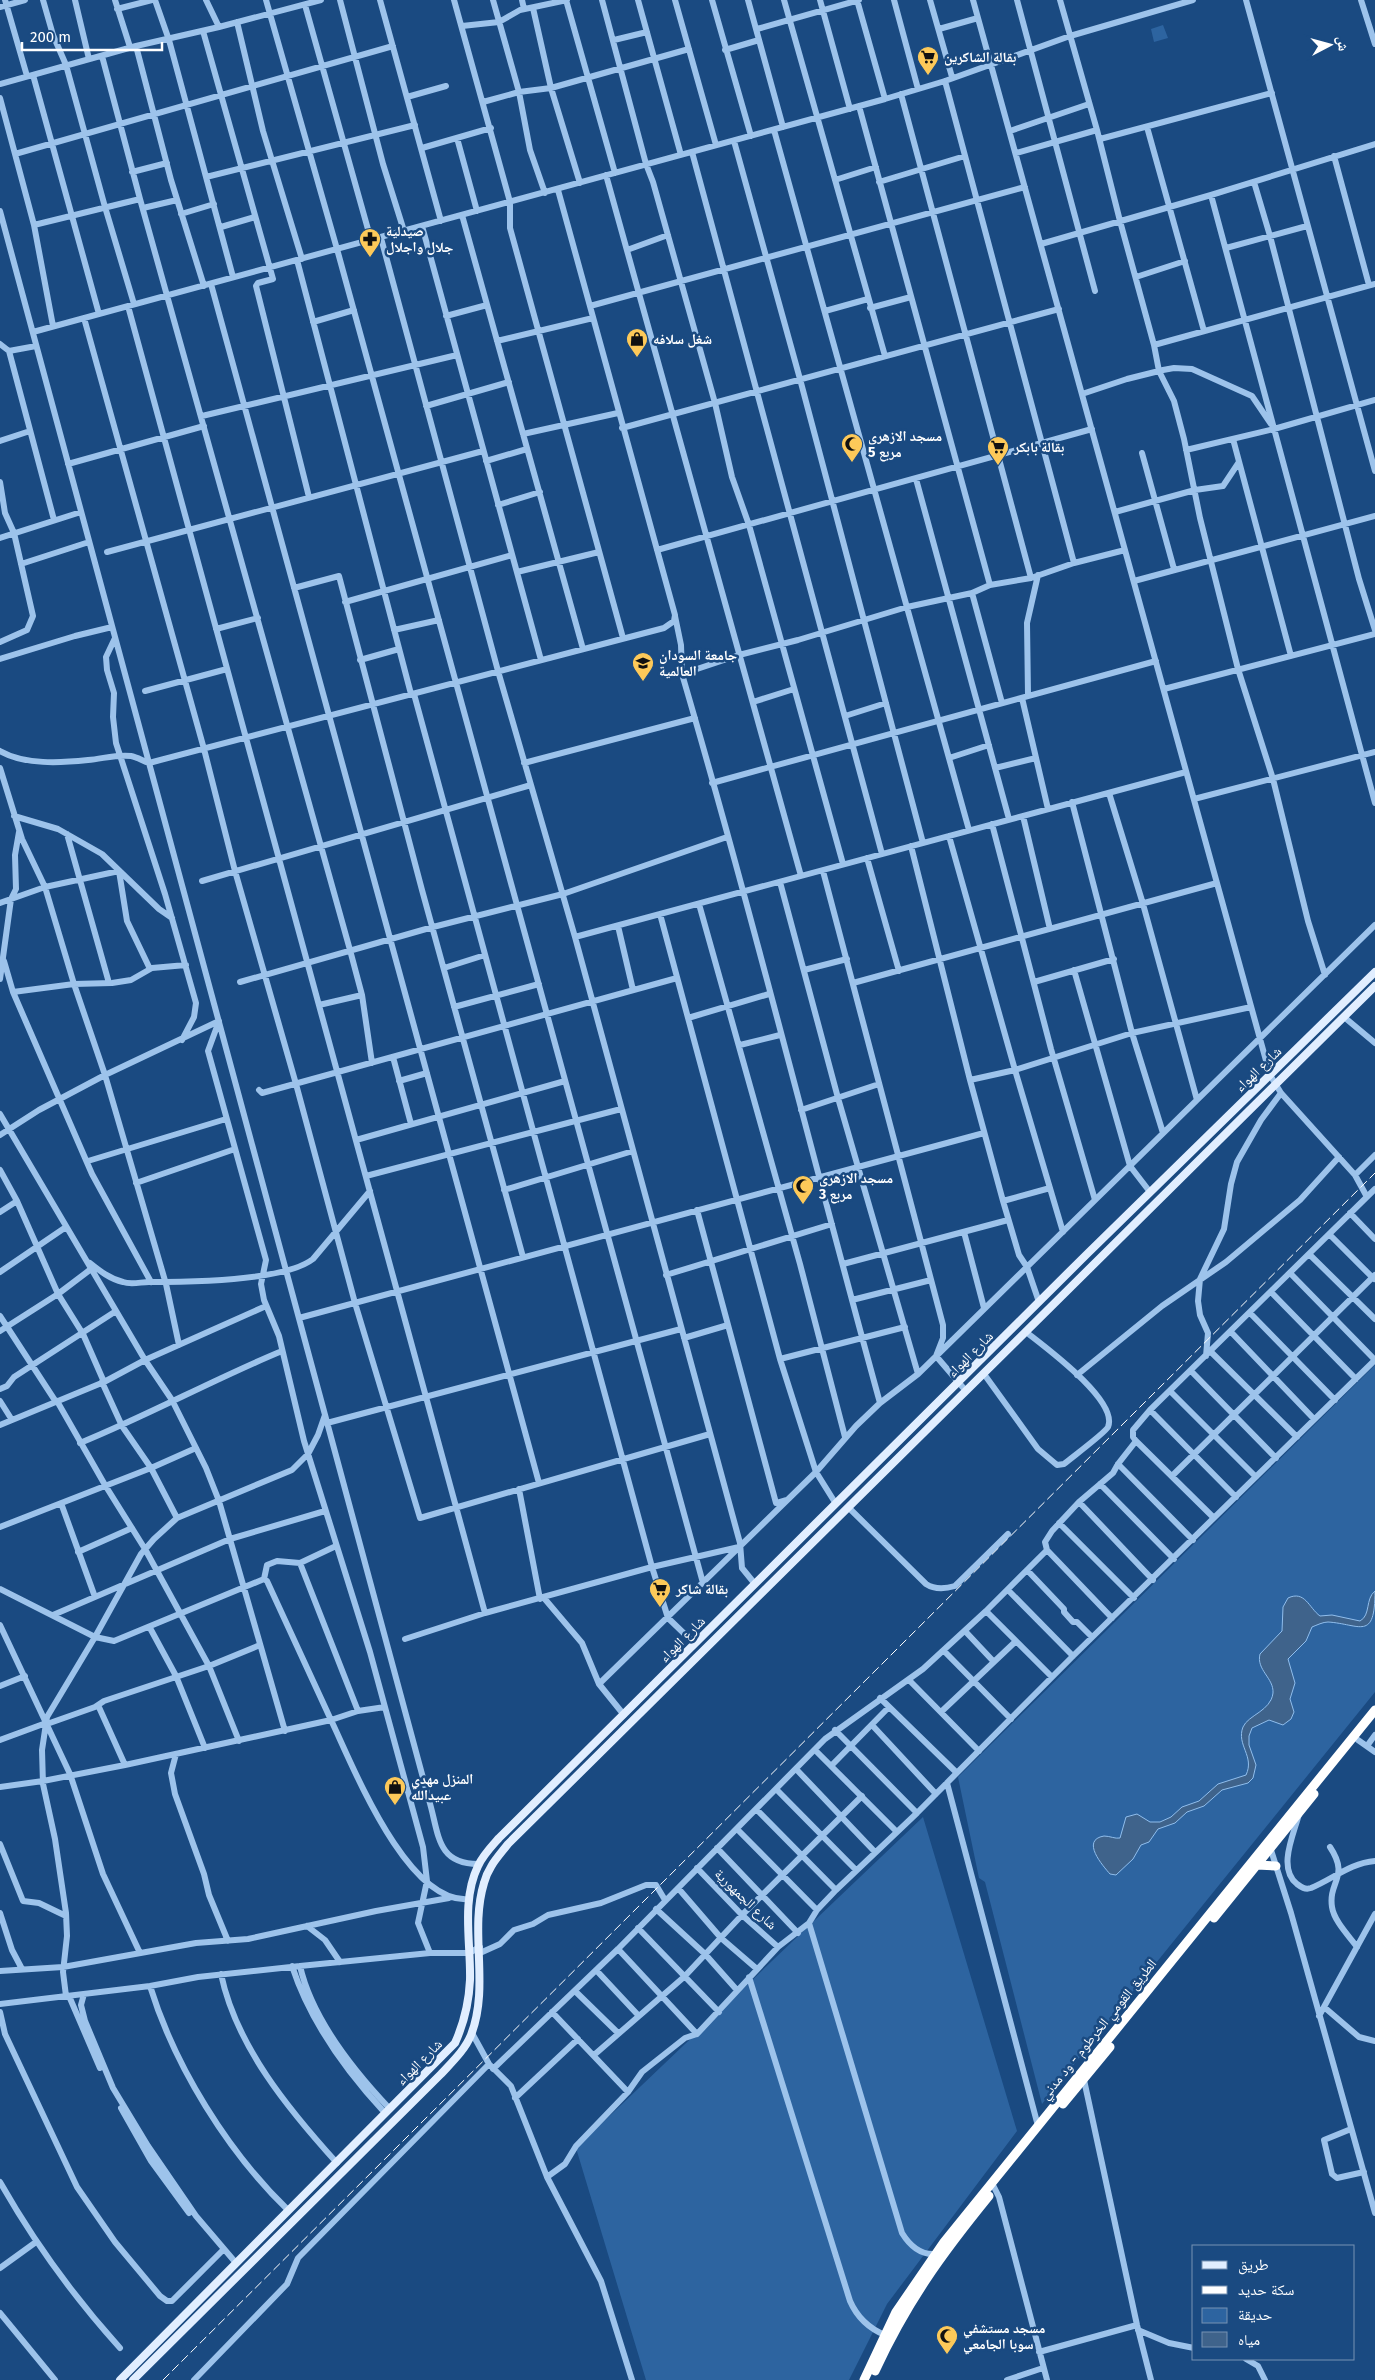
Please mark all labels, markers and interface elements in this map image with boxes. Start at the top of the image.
scale bar [22,20,162,52]
north arrow [1305,20,1355,70]
text: 200 m [30,28,71,46]
text: ش [1333,35,1352,52]
supermarket icon: بقالة الشاكرين [916,45,940,76]
place label: بقالة الشاكرين [944,49,1016,66]
place label: صيدلية جلال واجلال [386,223,453,256]
pharmacy icon: صيدلية جلال واجلال [358,227,382,258]
shop icon: شغل سلافه [625,327,649,358]
place label: شغل سلافه [653,331,712,348]
place label: مسجد الازهري مربع 5 [868,428,942,462]
mosque icon: مسجد الازهري مربع 5 [840,432,864,463]
supermarket icon: بقالة بابكر [986,435,1010,466]
place label: بقالة بابكر [1013,439,1064,456]
place label: جامعة السودان العالمية [659,647,737,680]
school or university icon: جامعة السودان العالمية [631,651,655,682]
street label: شارع الهواء [1232,1043,1286,1096]
place label: مسجد الازهري مربع 3 [818,1170,893,1204]
mosque icon: مسجد الازهري مربع 3 [791,1174,815,1205]
street label: شارع الهواء [944,1328,998,1382]
supermarket icon: بقالة شاكر [648,1577,672,1608]
place label: بقالة شاكر [675,1581,728,1598]
street label: شارع الهواء [656,1613,710,1667]
place label: المنزل مهدي عبيدالله [411,1771,473,1804]
shop icon: المنزل مهدي عبيدالله [383,1775,407,1806]
street label: شارع الجمهورية [710,1865,780,1934]
street label: الطريق القومي الخرطوم - ود مدني [1036,1956,1162,2105]
street label: شارع الهواء [393,2036,447,2090]
legend [1192,2245,1355,2360]
text: طريق [1238,2256,1269,2275]
text: سكة حديد [1238,2281,1295,2299]
text: حديقة [1238,2306,1273,2324]
place label: مسجد مستشفي سوبا الجامعي [963,2320,1045,2355]
mosque icon: مسجد مستشفي سوبا الجامعي [935,2324,959,2355]
text: مياه [1238,2331,1260,2349]

